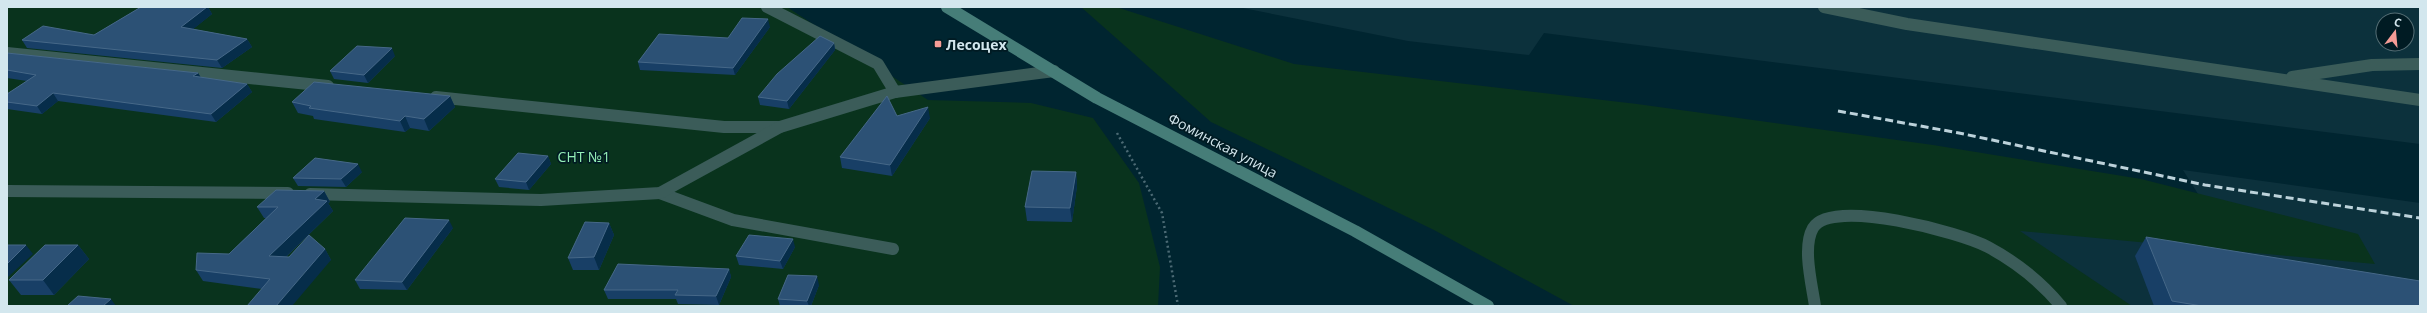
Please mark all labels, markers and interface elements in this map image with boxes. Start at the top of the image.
north arrow [2375,12,2415,52]
text: С [2392,14,2403,30]
place label: Лесоцех [946,35,1007,54]
marker: Лесоцех [933,39,943,49]
street label: Фоминская улица [1165,108,1281,182]
park label: СНТ №1 [558,147,610,166]

